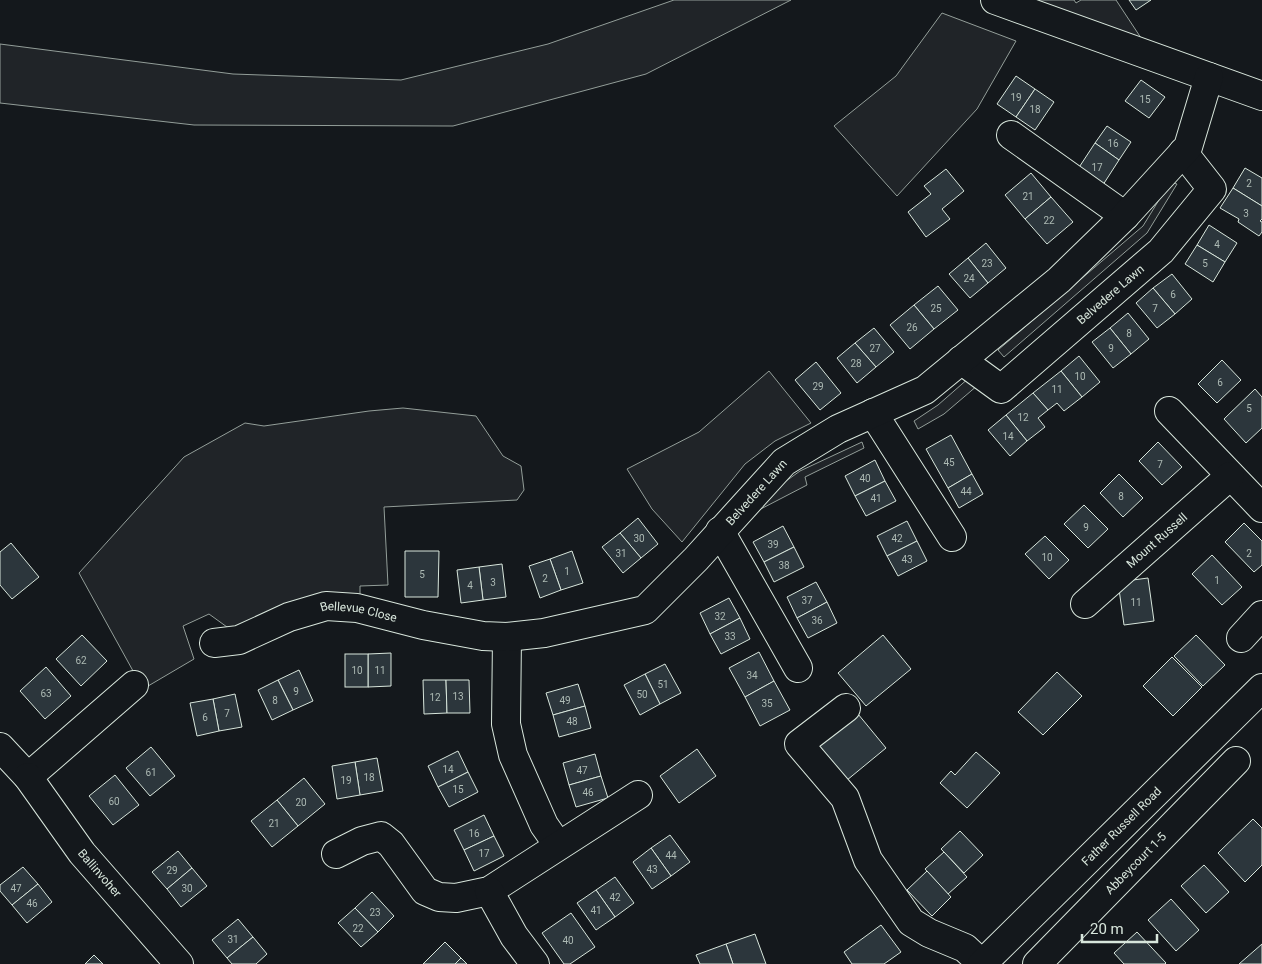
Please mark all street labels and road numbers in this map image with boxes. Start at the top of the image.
street label: Belvedere Lawn [1074,262,1147,327]
street label: Belvedere Lawn [723,456,790,528]
street label: Mount Russell [1124,510,1190,571]
street label: Bellevue Close [318,599,399,625]
street label: Father Russell Road [1079,784,1164,869]
street label: Abbeycourt 1-5 [1102,829,1169,897]
street label: Ballinvoher [75,846,124,900]

